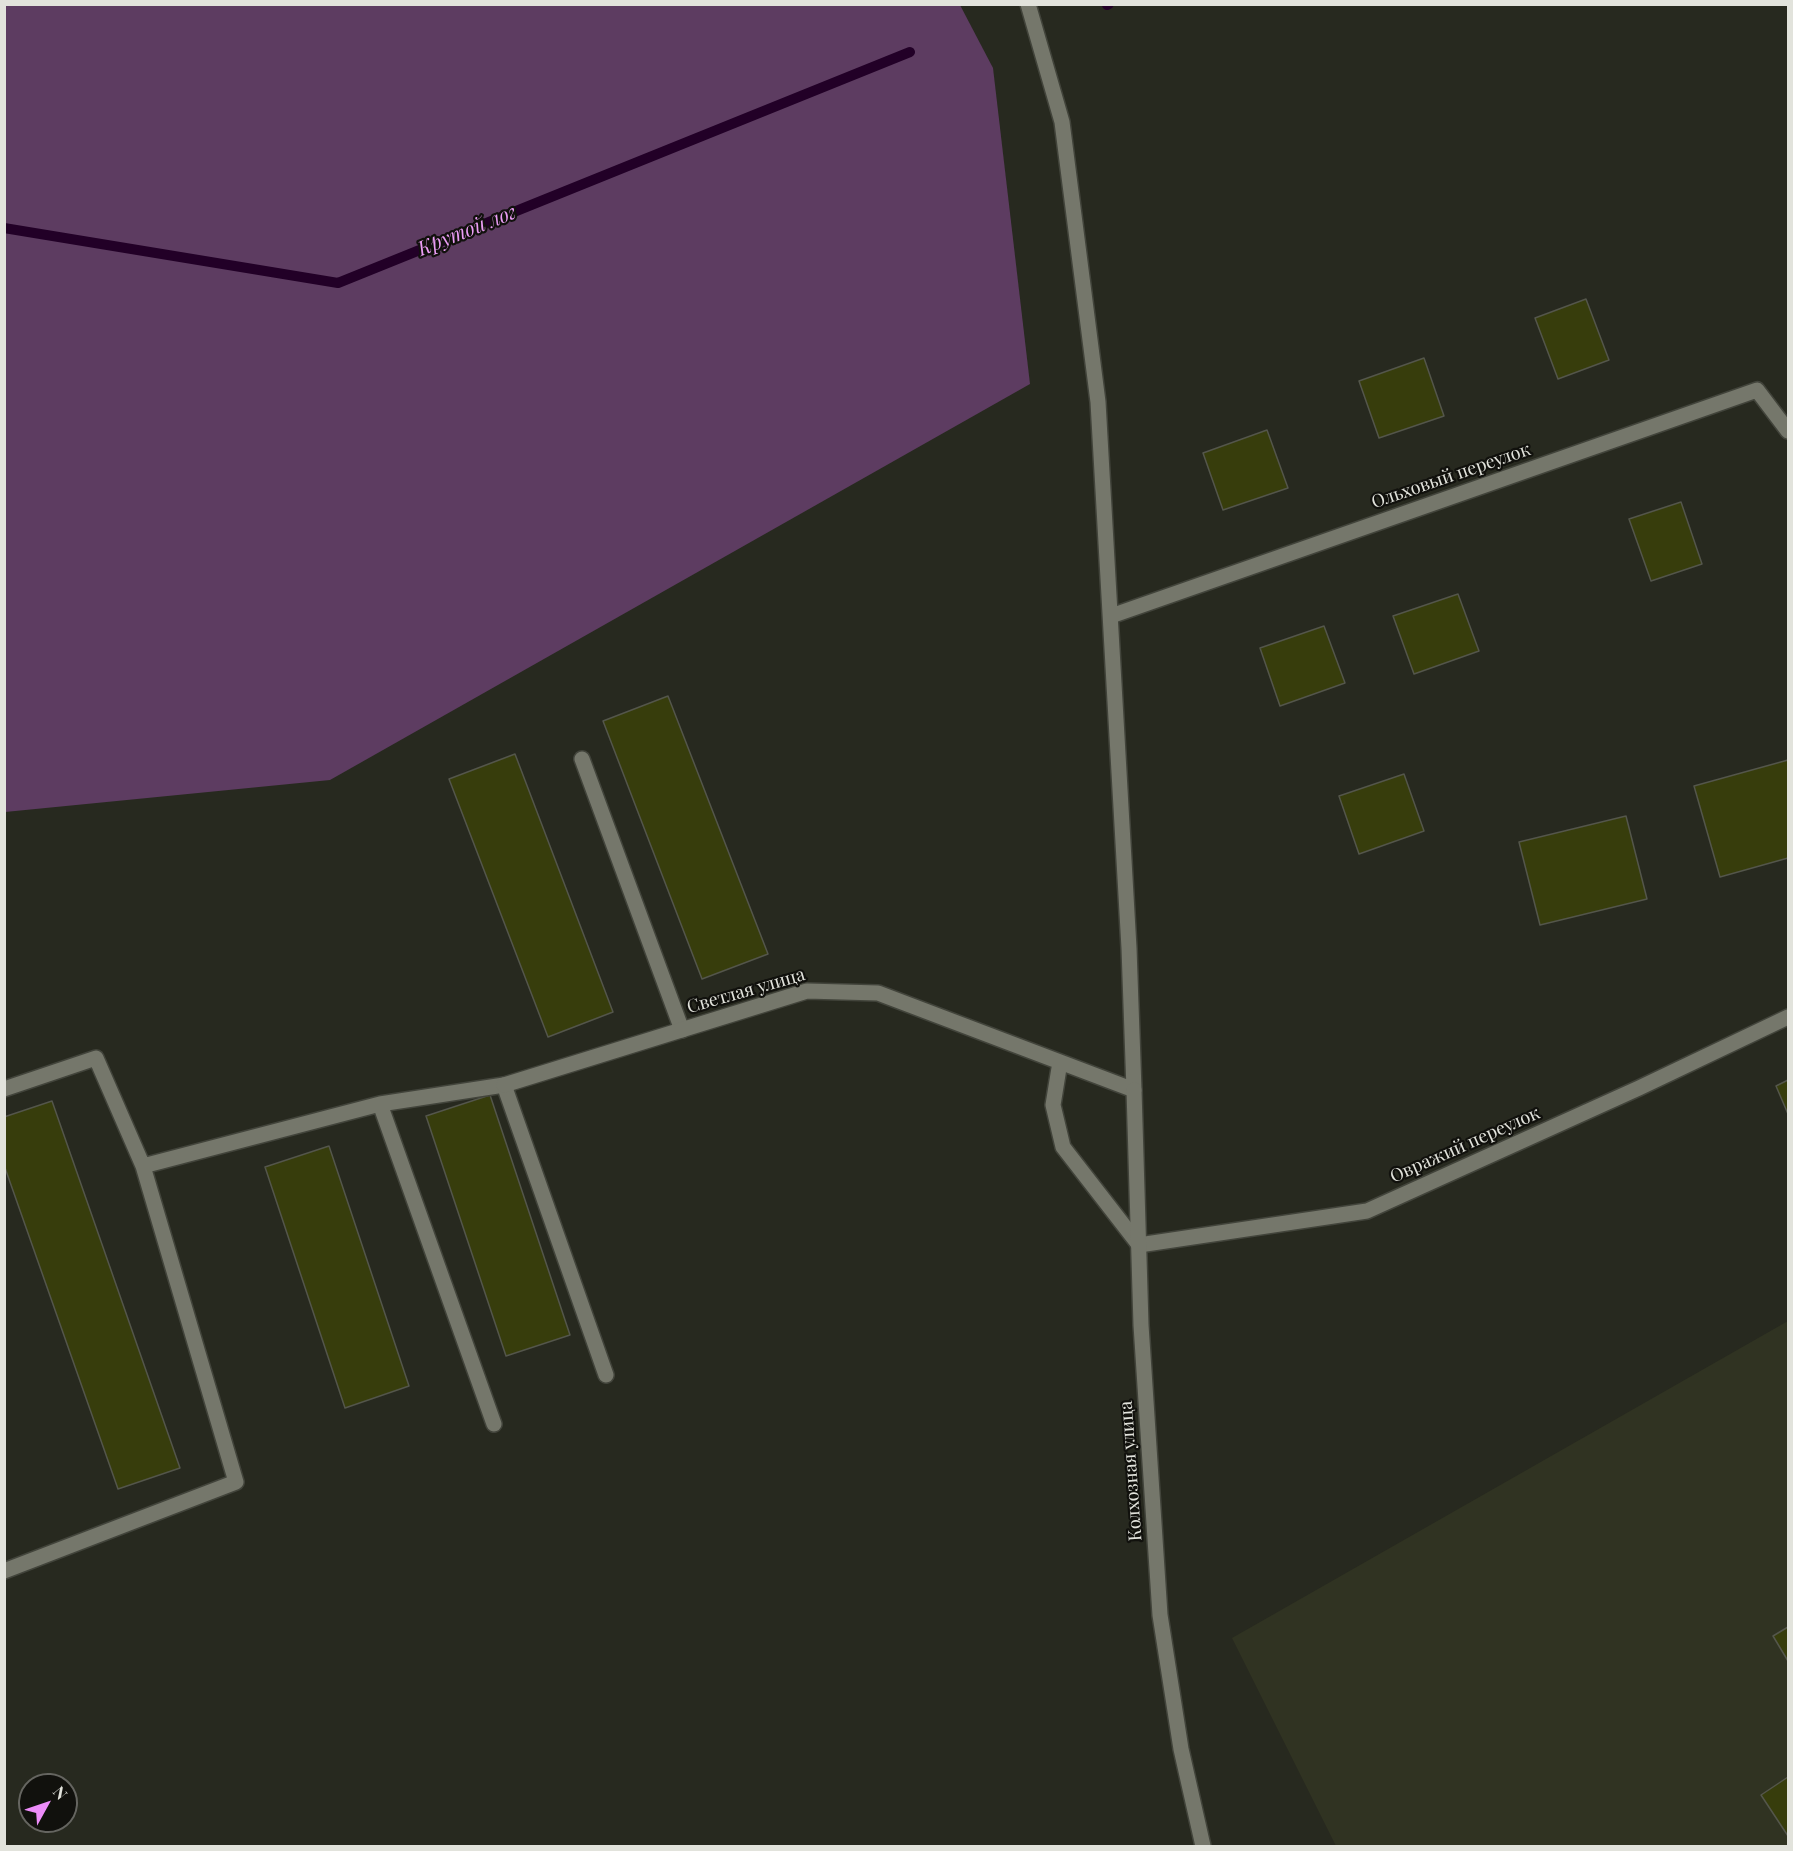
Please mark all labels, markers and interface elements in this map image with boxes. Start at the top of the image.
water label: Крутой лог [414,200,520,262]
street label: Ольховый переулок [1369,439,1533,513]
street label: Светлая улица [685,964,807,1018]
street label: Овражий переулок [1387,1102,1543,1188]
street label: Колхозная улица [1115,1400,1147,1542]
north arrow [18,1773,78,1833]
text: N [49,1781,72,1804]

